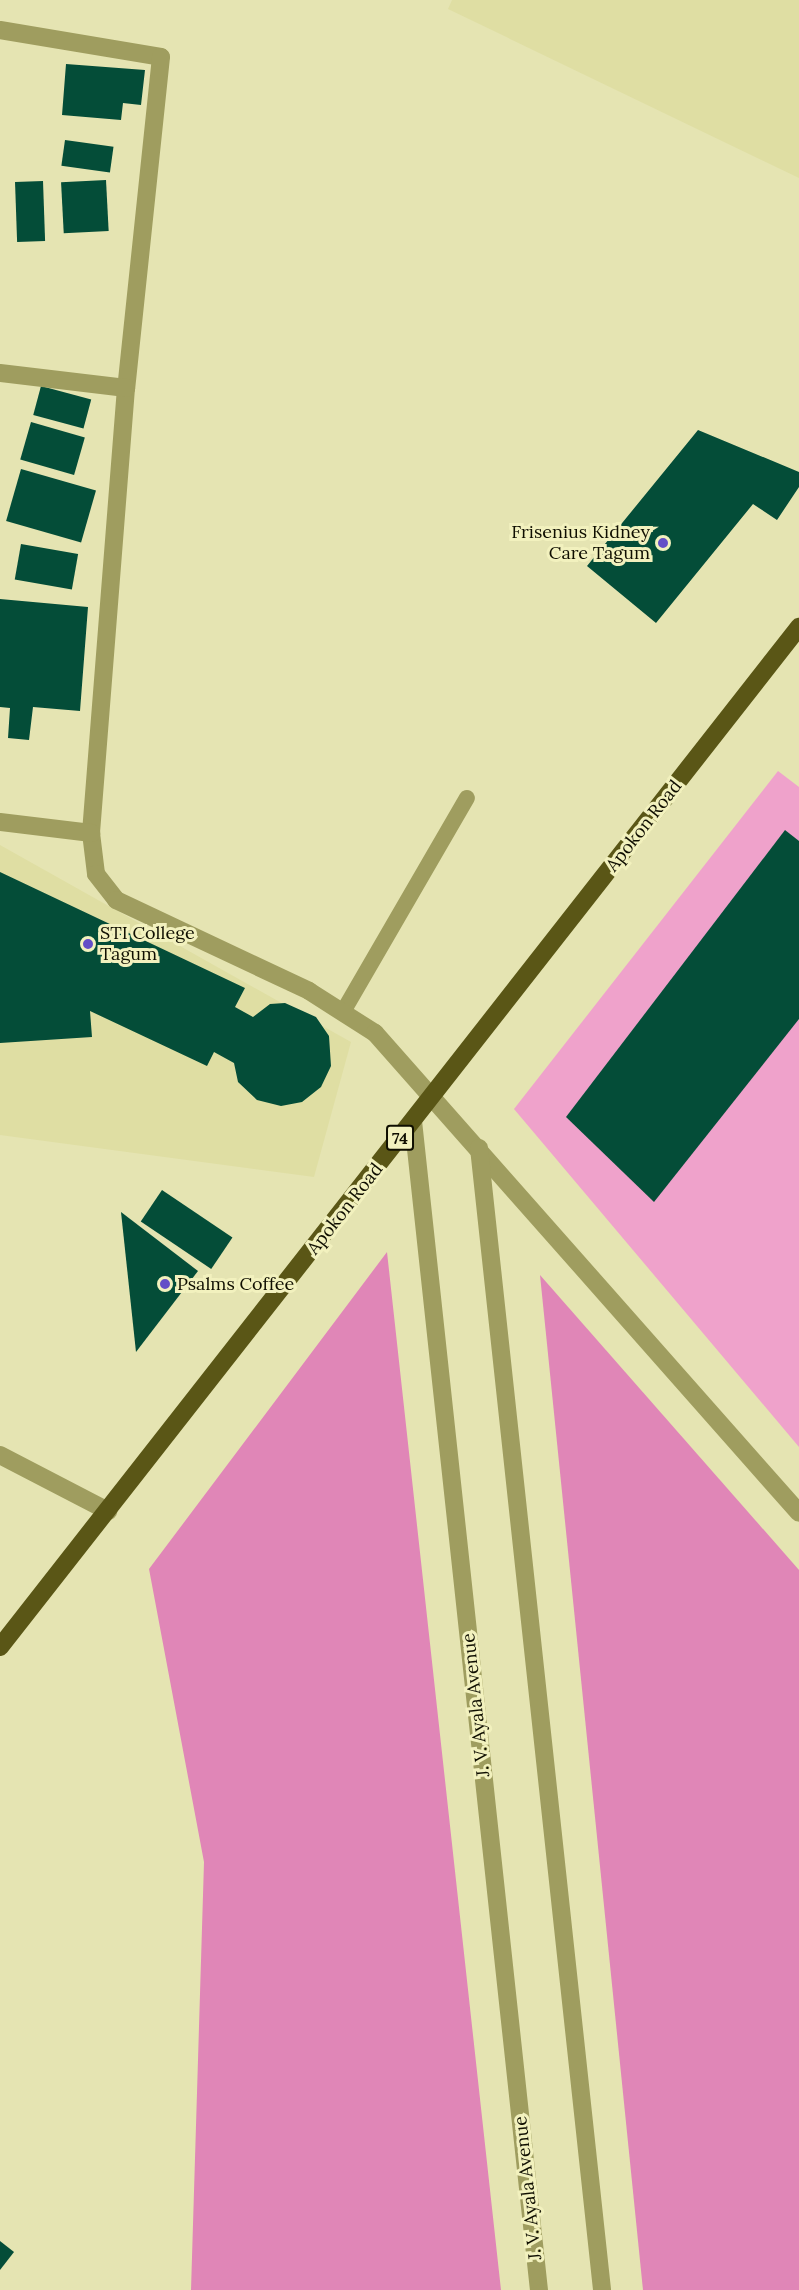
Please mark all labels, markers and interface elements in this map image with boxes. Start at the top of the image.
place label: Frisenius Kidney Care Tagum [511,522,650,564]
marker: Frisenius Kidney Care Tagum [654,534,672,552]
street label: Apokon Road [602,776,686,876]
place label: STI College Tagum [100,923,195,966]
marker: STI College Tagum [81,937,95,951]
road number: 74 [385,1125,415,1151]
street label: Apokon Road [303,1159,387,1259]
place label: Psalms Coffee [177,1273,294,1295]
marker: Psalms Coffee [158,1277,172,1291]
street label: J. V. Ayala Avenue [458,1632,494,1778]
street label: J. V. Ayala Avenue [510,2115,546,2261]

